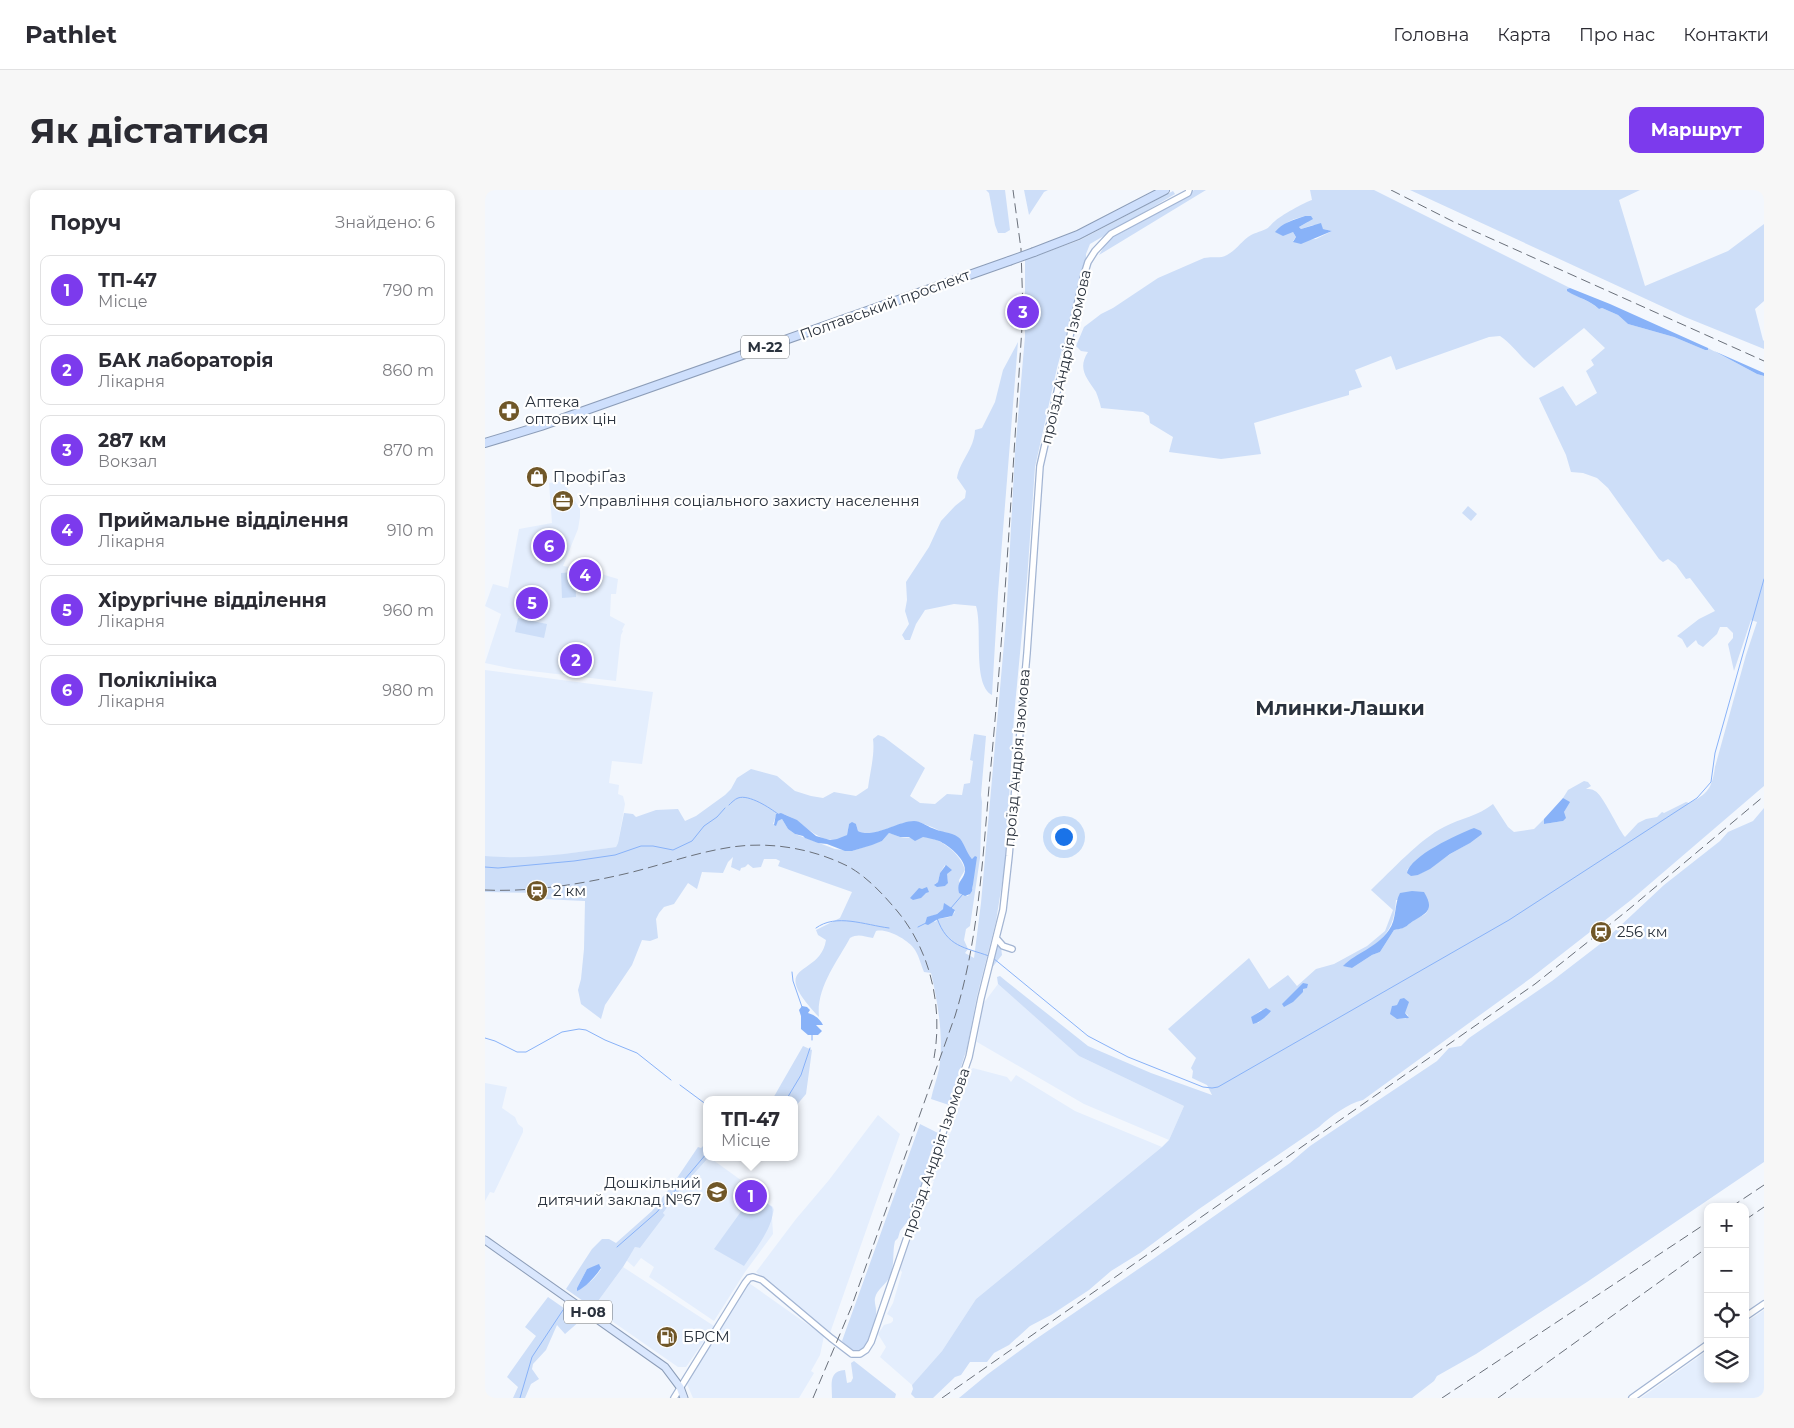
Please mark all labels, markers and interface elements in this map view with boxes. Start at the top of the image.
text: Pathlet [25,20,117,49]
text: Головна [1393,24,1469,46]
text: Карта [1497,24,1551,46]
text: Про нас [1579,24,1655,46]
text: Контакти [1683,24,1769,46]
button: Маршрут [1629,107,1764,153]
text: Як дістатися [30,109,270,152]
text: Поруч [50,210,121,235]
text: Знайдено: 6 [335,213,435,232]
street label: Полтавський проспект [797,265,973,344]
street label: проїзд Андрія Ізюмова [1036,268,1095,446]
text: ТП-47 [98,269,157,292]
text: 1 [64,281,70,300]
text: 790 m [383,281,434,300]
text: Місце [98,292,148,311]
pin: 3 [1007,293,1039,331]
road number: М-22 [741,336,789,358]
text: БАК лабораторія [98,349,273,372]
text: 2 [62,361,72,380]
text: 860 m [382,361,434,380]
text: Лікарня [98,372,165,391]
place label: Аптека оптових цін [525,392,617,428]
pharmacy icon: Аптека оптових цін [497,399,521,423]
text: 287 км [98,429,167,452]
text: 3 [62,441,72,460]
text: 870 m [383,441,434,460]
text: Вокзал [98,452,157,471]
shop icon: ПрофіҐаз [525,465,549,489]
place label: ПрофіҐаз [553,467,626,486]
office icon: Управління соціального захисту населення [551,489,575,513]
place label: Управління соціального захисту населення [579,491,920,510]
text: Приймальне відділення [98,509,349,532]
text: 4 [61,521,73,540]
text: 910 m [387,521,434,540]
pin: 6 [533,527,565,565]
text: Лікарня [98,532,165,551]
pin: 4 [569,556,601,594]
pin: 5 [516,584,548,622]
text: Хірургічне відділення [98,589,327,612]
text: 5 [62,601,72,620]
text: 960 m [383,601,434,620]
text: Лікарня [98,612,165,631]
pin: 2 [560,641,592,679]
street label: проїзд Андрія Ізюмова [999,668,1034,848]
text: Поліклініка [98,669,217,692]
text: 6 [62,681,72,700]
text: 980 m [382,681,434,700]
text: Лікарня [98,692,165,711]
district label: Млинки-Лашки [1255,696,1425,720]
your location [1051,824,1077,850]
station icon: 2 км [525,879,549,903]
place label: 2 км [553,881,586,900]
station icon: 256 км [1589,920,1613,944]
place label: 256 км [1617,922,1668,941]
street label: проїзд Андрія Ізюмова [897,1065,974,1241]
popup [703,1096,798,1161]
text: ТП-47 [721,1108,780,1131]
text: Місце [721,1131,771,1150]
place label: Дошкільний дитячий заклад №67 [538,1173,701,1209]
pin: 1 [735,1177,767,1215]
school or university icon: Дошкільний дитячий заклад №67 [705,1180,729,1204]
map controls [1704,1203,1749,1383]
button: + [1704,1203,1749,1248]
button: − [1704,1248,1749,1293]
button: locate [1704,1293,1749,1338]
road number: Н-08 [564,1300,612,1324]
fuel station icon: БРСМ [655,1325,679,1349]
place label: БРСМ [683,1327,730,1346]
button: layers [1704,1338,1749,1383]

